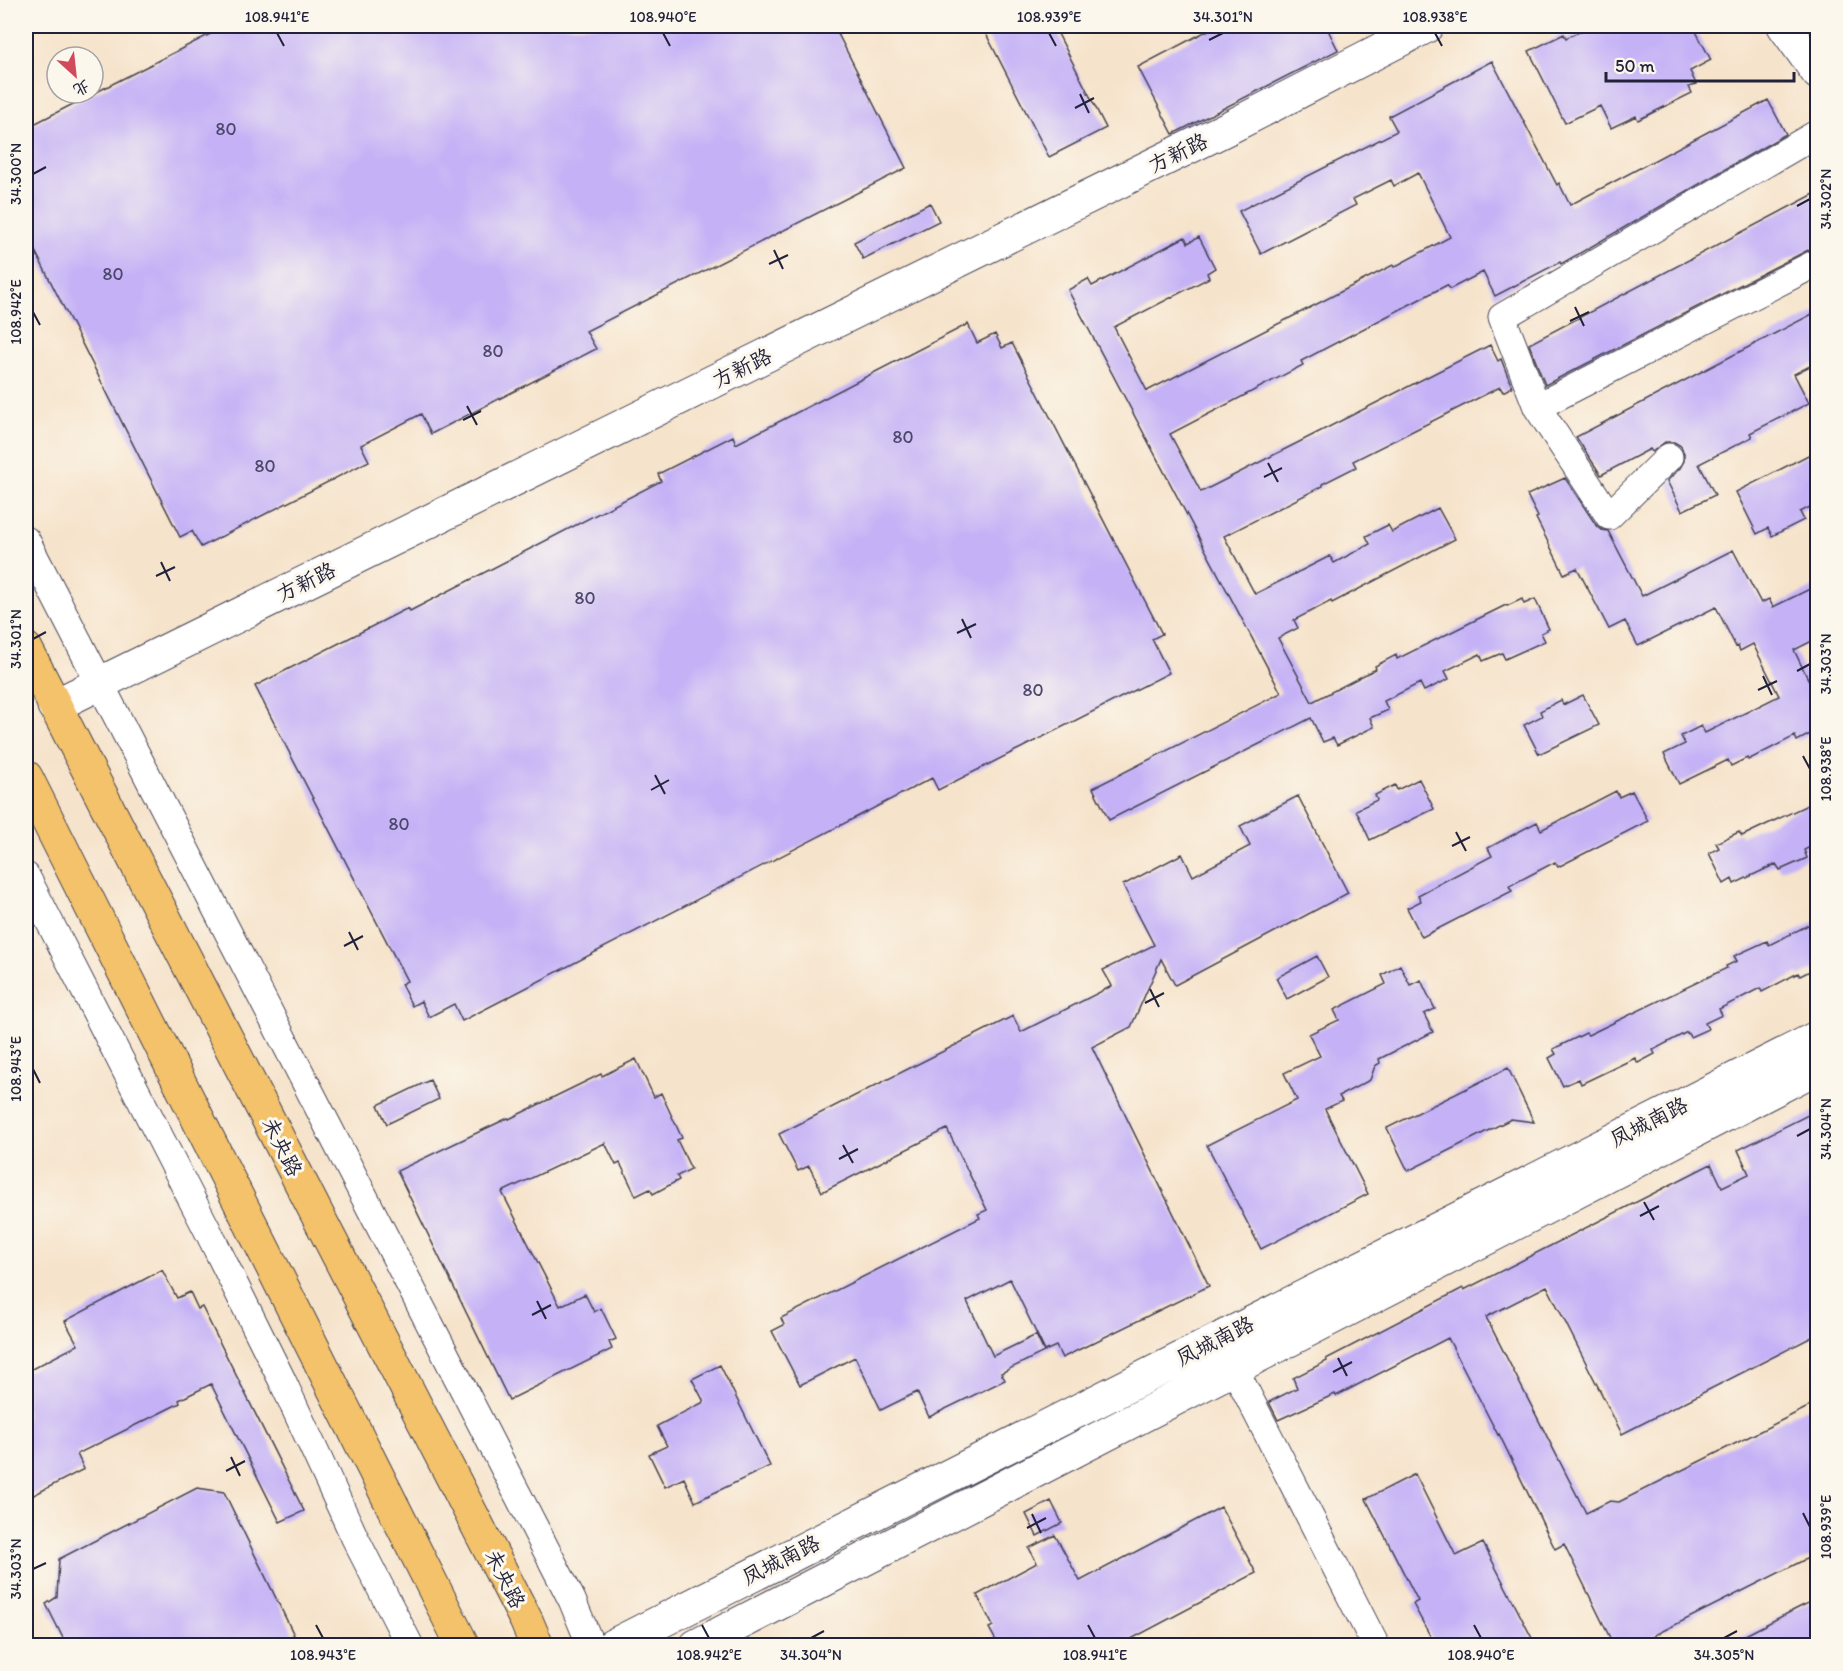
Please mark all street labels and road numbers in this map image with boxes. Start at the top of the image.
street label: 方新路 [1144,128,1212,178]
street label: 方新路 [708,343,776,393]
street label: 方新路 [272,557,340,607]
street label: 凤城南路 [1606,1091,1692,1152]
street label: 未央路 [257,1113,308,1181]
street label: 凤城南路 [1172,1310,1258,1371]
street label: 凤城南路 [738,1529,824,1590]
street label: 未央路 [480,1545,531,1613]

